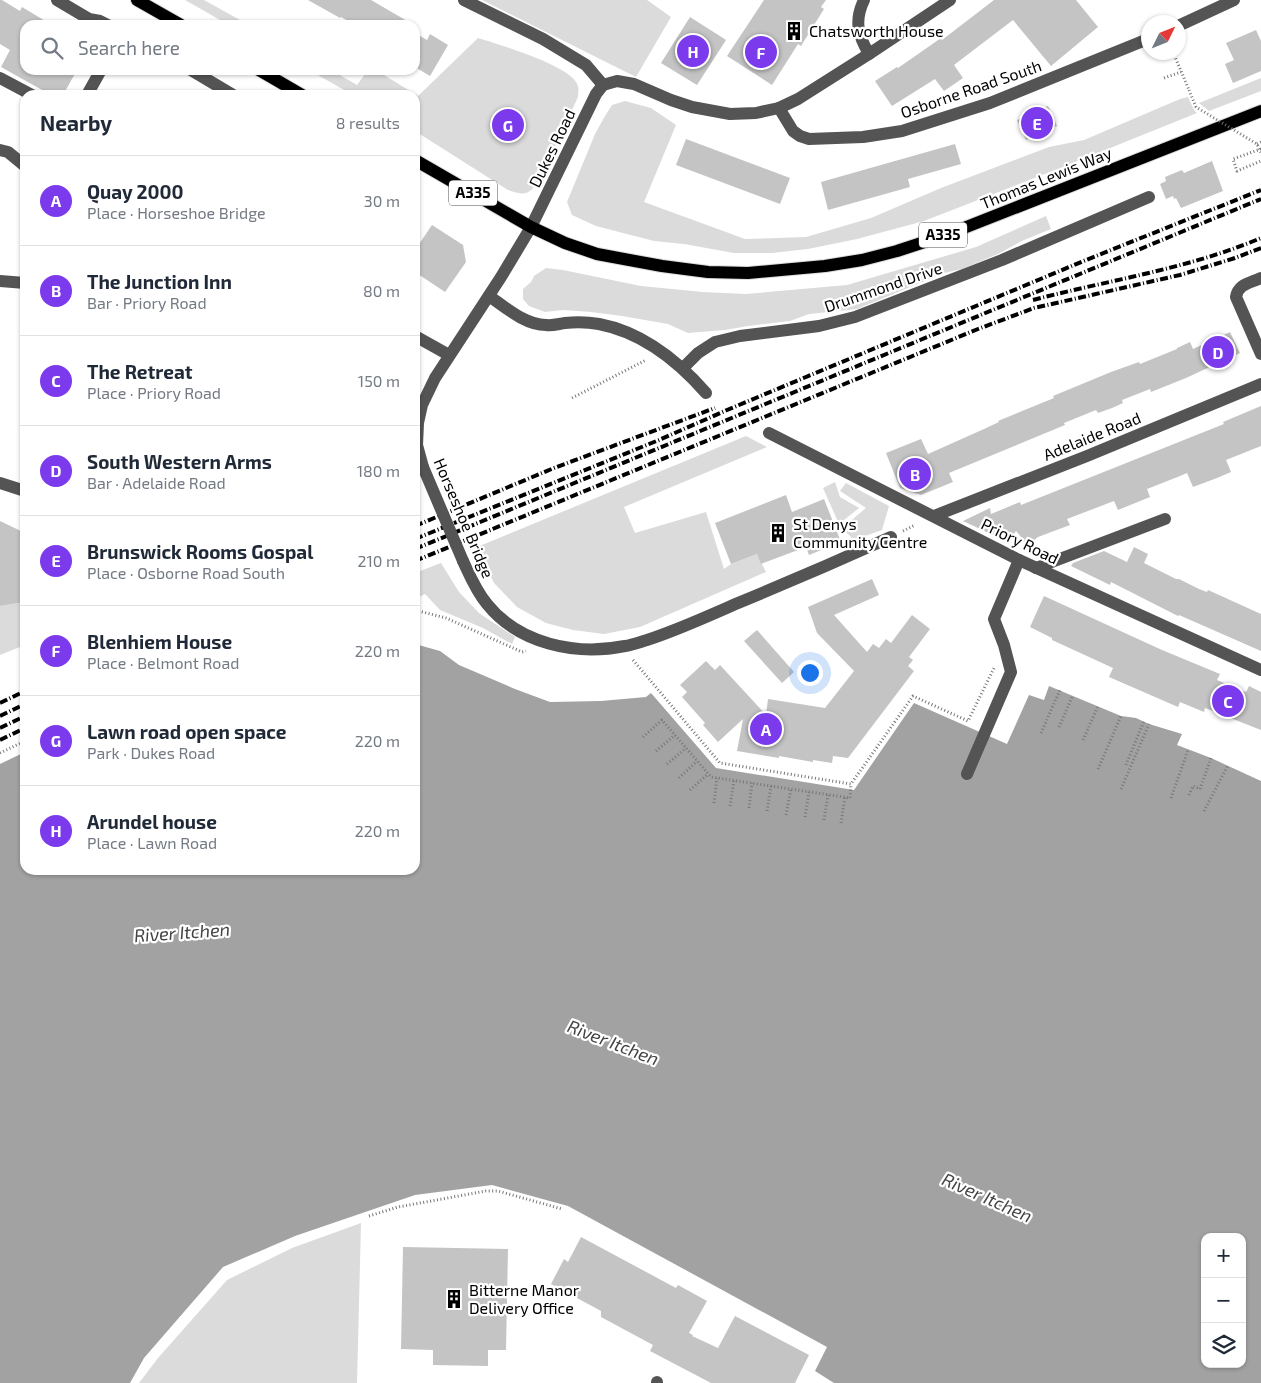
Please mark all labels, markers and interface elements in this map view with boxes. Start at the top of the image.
north arrow [1141,15,1186,60]
search box [20,20,420,75]
building icon: Chatsworth House [783,20,805,42]
place label: Chatsworth House [809,21,944,40]
pin: H [677,32,709,70]
pin: F [745,33,777,71]
icon: search [38,34,66,62]
text: Search here [78,36,180,59]
street label: Osborne Road South [898,55,1044,122]
pin: E [1021,104,1053,142]
pin: G [492,106,524,144]
street label: Dukes Road [524,106,579,190]
text: Nearby [40,110,112,135]
text: 8 results [336,113,400,132]
street label: Thomas Lewis Way [977,142,1115,213]
text: Quay 2000 [87,180,184,203]
road number: A335 [449,180,497,206]
text: A [51,191,61,210]
text: 30 m [364,191,400,210]
text: Place · Horseshoe Bridge [87,203,266,222]
road number: A335 [919,222,967,248]
street label: Drummond Drive [821,257,944,316]
text: The Junction Inn [87,270,232,293]
text: B [51,281,61,300]
text: 80 m [363,281,400,300]
text: Bar · Priory Road [87,293,207,312]
pin: D [1202,333,1234,371]
text: The Retreat [87,360,193,383]
text: C [51,371,61,390]
text: 150 m [358,371,400,390]
text: Place · Priory Road [87,383,221,402]
street label: Adelaide Road [1040,407,1143,464]
text: South Western Arms [87,450,272,473]
street label: Horseshoe Bridge [431,455,498,581]
pin: B [899,455,931,493]
text: D [51,461,61,480]
text: 180 m [357,461,400,480]
text: Bar · Adelaide Road [87,473,226,492]
place label: St Denys Community Centre [793,514,927,551]
street label: Priory Road [978,514,1062,567]
building icon: St Denys Community Centre [767,522,789,544]
text: Brunswick Rooms Gospal [87,540,313,563]
text: E [51,551,61,570]
text: 210 m [357,551,400,570]
text: Place · Osborne Road South [87,563,285,582]
text: Blenhiem House [87,630,232,653]
text: F [52,641,60,660]
text: 220 m [355,641,400,660]
text: Place · Belmont Road [87,653,239,672]
your location [797,660,823,686]
pin: C [1212,682,1244,720]
pin: A [750,710,782,748]
text: Lawn road open space [87,720,287,743]
text: G [51,731,61,750]
text: 220 m [355,731,400,750]
text: Park · Dukes Road [87,743,215,762]
text: Arundel house [87,810,217,833]
text: H [50,821,62,840]
text: 220 m [355,821,400,840]
text: Place · Lawn Road [87,833,217,852]
water label: River Itchen [133,918,231,946]
water label: River Itchen [564,1015,662,1070]
water label: River Itchen [939,1167,1036,1227]
map controls [1201,1233,1246,1368]
button: + [1201,1233,1246,1278]
button: − [1201,1278,1246,1323]
place label: Bitterne Manor Delivery Office [469,1280,580,1317]
building icon: Bitterne Manor Delivery Office [443,1288,465,1310]
button: layers [1201,1323,1246,1368]

